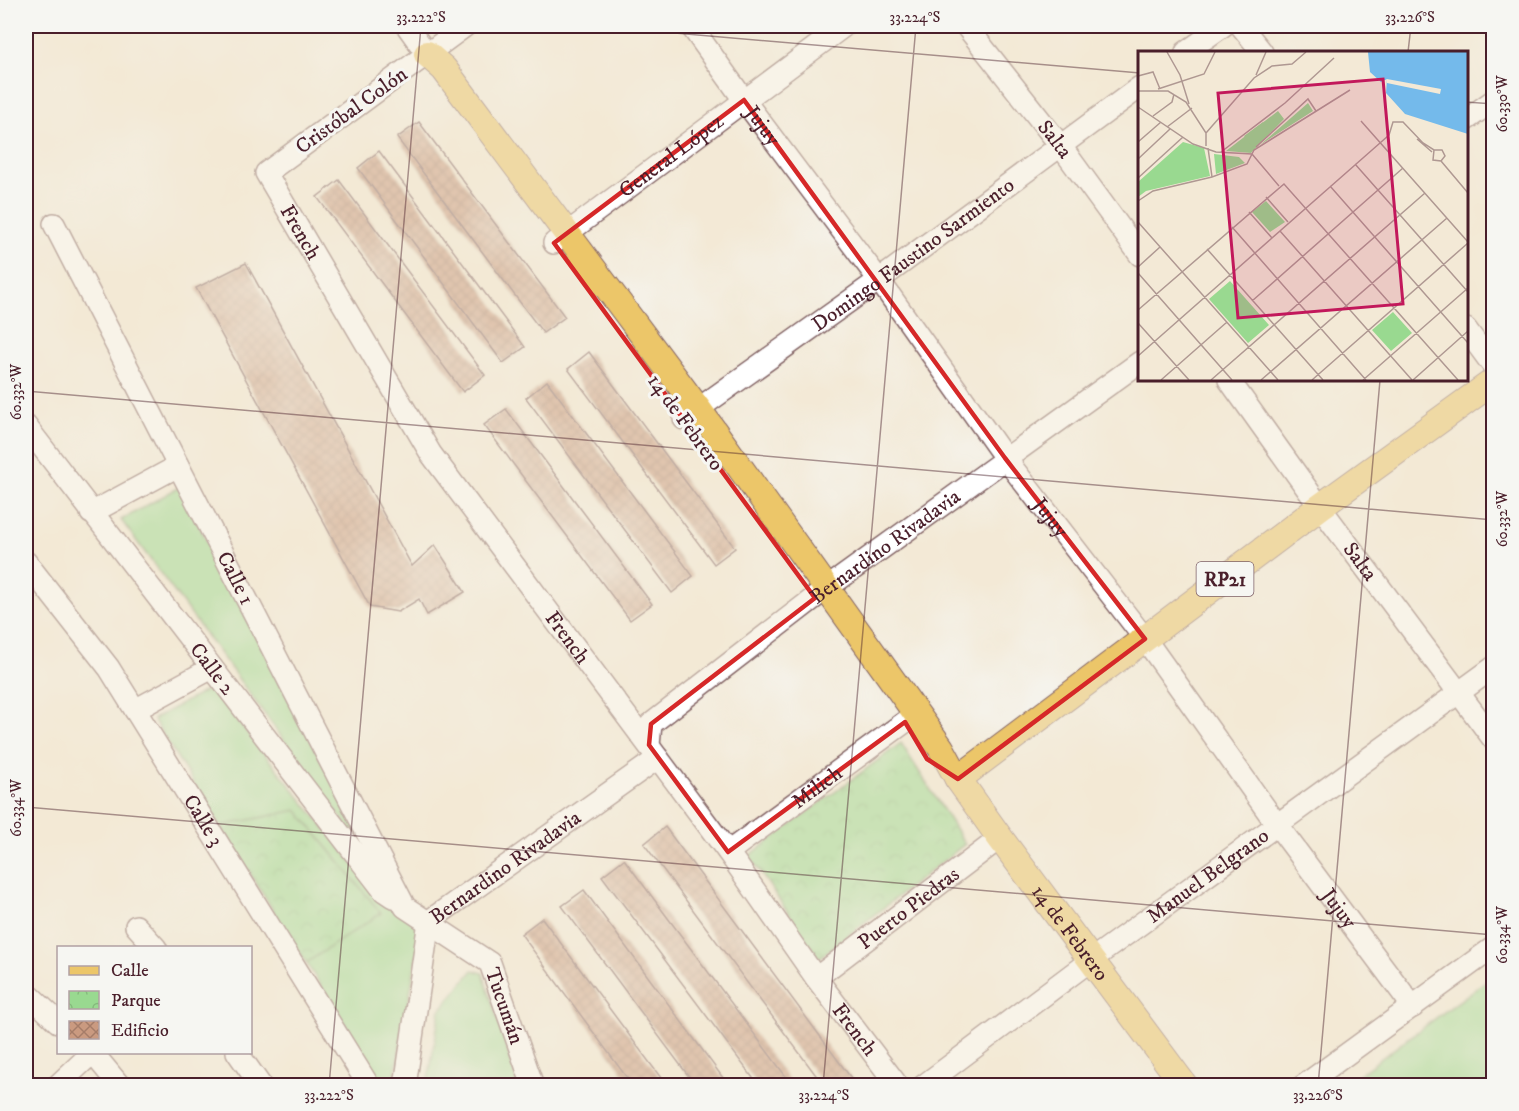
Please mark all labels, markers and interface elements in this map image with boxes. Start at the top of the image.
text: 33.222°S [396,8,446,27]
text: 33.224°S [890,8,941,27]
text: 33.226°S [1385,8,1435,27]
inset map [1138,51,1468,381]
street label: Cristóbal Colón [291,61,413,160]
text: 60.330°W [1493,75,1512,133]
street label: Jujuy [738,99,786,152]
street label: General López [614,109,729,204]
street label: Salta [1031,115,1078,164]
street label: Domingo Faustino Sarmiento [807,172,1020,338]
street label: French [274,200,326,265]
text: 60.332°W [7,363,26,420]
street label: 14 de Febrero [641,369,729,476]
street label: Bernardino Rivadavia [805,484,966,610]
text: 60.332°W [1493,490,1512,547]
street label: Jujuy [1025,491,1074,544]
street label: Salta [1337,537,1383,586]
street label: Calle 1 [211,547,259,609]
road number: RP21 [1196,562,1254,596]
street label: French [539,606,595,669]
street label: Calle 2 [184,638,241,701]
street label: Milich [787,761,848,815]
text: 60.334°W [7,779,26,837]
street label: Calle 3 [177,790,229,852]
street label: Bernardino Rivadavia [425,805,586,930]
street label: Manuel Belgrano [1142,823,1274,929]
street label: Puerto Piedras [853,862,965,956]
street label: 14 de Febrero [1025,880,1114,986]
street label: Jujuy [1314,882,1363,935]
text: 60.334°W [1493,906,1512,964]
legend [57,946,252,1054]
text: Calle [111,960,149,982]
street label: Tucumán [479,964,529,1048]
text: Parque [111,990,161,1012]
street label: French [826,998,882,1061]
text: Edificio [111,1020,169,1042]
text: 33.222°S [304,1086,354,1105]
text: 33.224°S [799,1086,850,1105]
text: 33.226°S [1293,1086,1343,1105]

